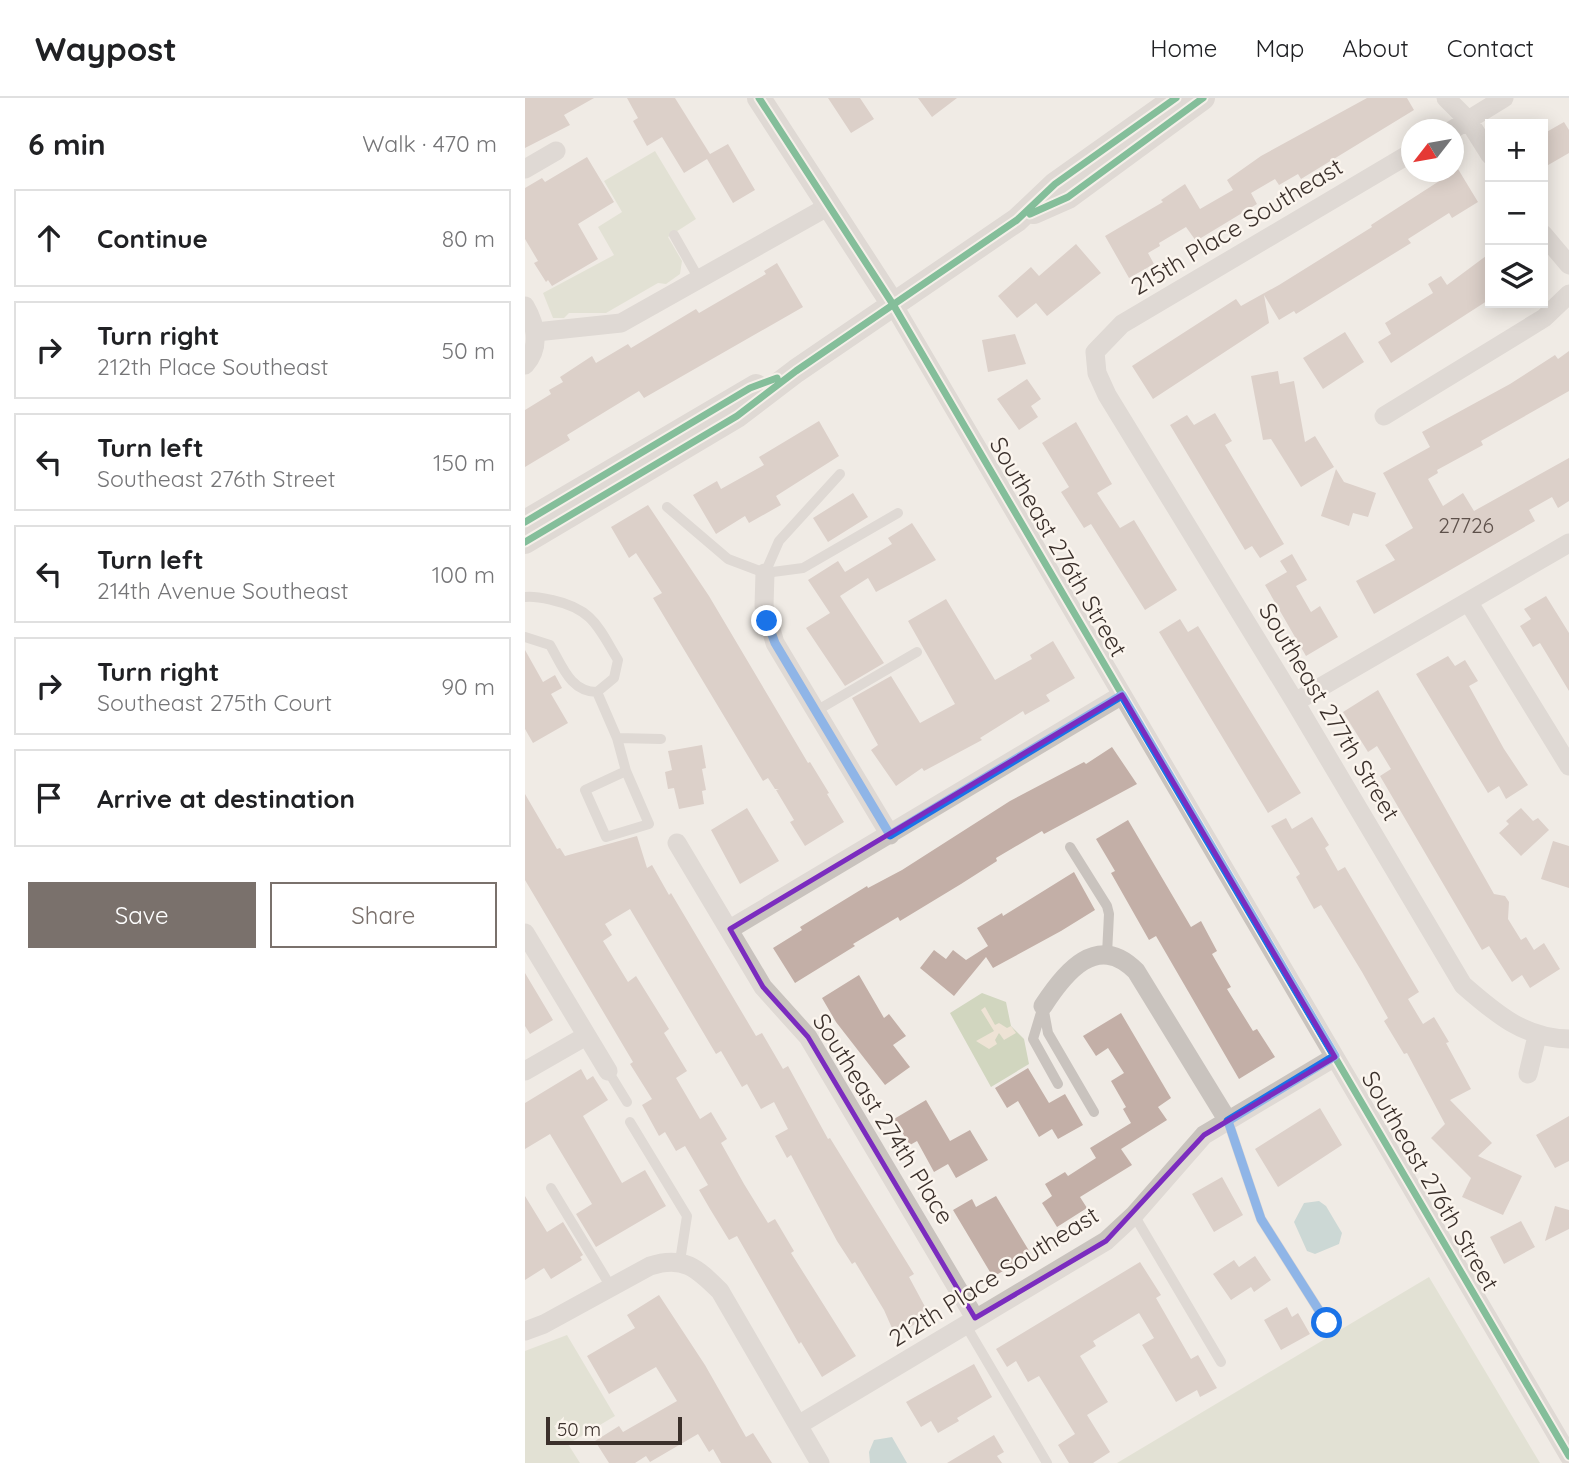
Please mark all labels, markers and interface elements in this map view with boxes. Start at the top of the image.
text: Waypost [35,28,177,69]
text: Home [1150,33,1217,63]
text: Map [1255,33,1304,63]
text: About [1342,33,1409,63]
text: Contact [1447,33,1534,63]
north arrow [1401,119,1464,182]
map controls [1485,119,1548,308]
button: + [1485,119,1548,182]
text: 6 min [28,125,106,163]
text: Walk · 470 m [362,129,497,158]
street label: 215th Place Southeast [1125,151,1348,301]
button: − [1485,182,1548,245]
icon: ahead [30,219,68,257]
text: Continue [97,222,208,255]
text: 80 m [442,224,495,253]
button: layers [1485,245,1548,308]
text: Turn right [97,319,219,352]
icon: right [30,331,68,369]
text: 50 m [442,336,495,365]
text: 212th Place Southeast [97,352,329,381]
text: Turn left [97,431,204,464]
street label: Southeast 276th Street [984,431,1134,662]
icon: left [30,443,68,481]
text: 150 m [433,448,495,477]
text: Southeast 276th Street [97,464,335,493]
house number: 27726 [1438,512,1494,538]
text: Turn left [97,543,204,576]
icon: left [30,555,68,593]
text: 100 m [432,560,495,589]
text: 214th Avenue Southeast [97,576,348,605]
street label: Southeast 277th Street [1253,597,1407,826]
route end [751,605,782,636]
text: Turn right [97,655,219,688]
icon: right [30,667,68,705]
text: 90 m [441,672,495,701]
text: Southeast 275th Court [97,688,332,717]
icon: arrive [30,779,68,817]
text: Arrive at destination [97,782,355,815]
button: Save [28,882,256,948]
button: Share [270,882,497,948]
street label: Southeast 274th Place [807,1007,961,1229]
street label: Southeast 276th Street [1356,1065,1506,1296]
street label: 212th Place Southeast [883,1199,1104,1353]
route start [1311,1307,1342,1338]
scale bar [546,1414,683,1446]
text: 50 m [557,1417,601,1441]

